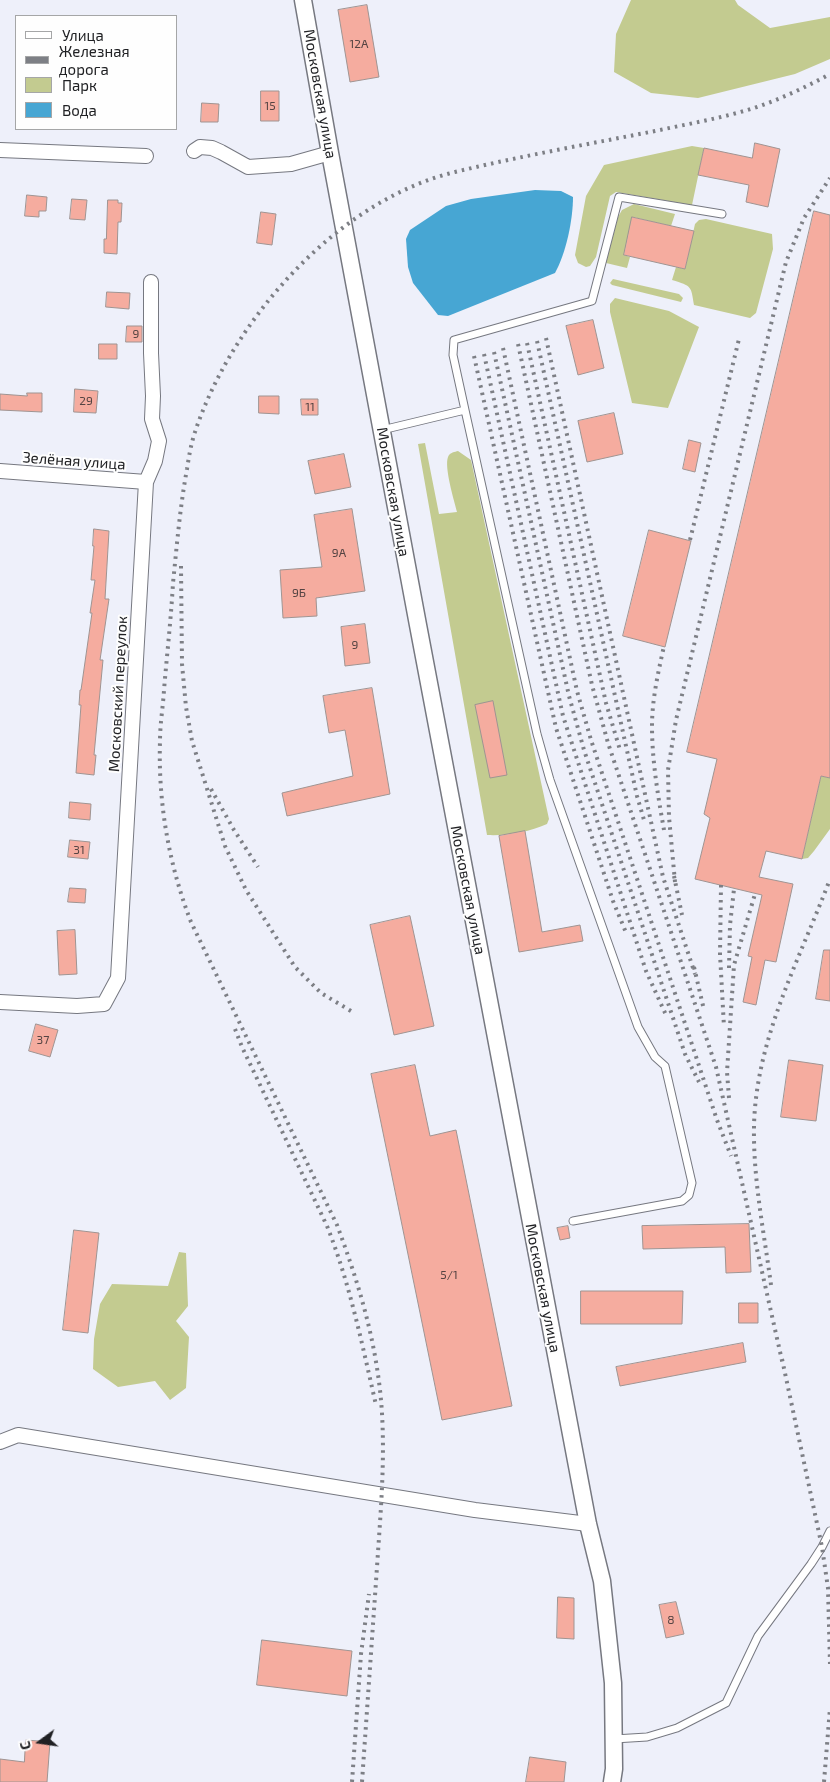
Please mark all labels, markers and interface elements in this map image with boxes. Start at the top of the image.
legend [15,15,178,130]
text: Улица [62,26,104,44]
street label: Московская улица [300,28,340,160]
house number: 12А [350,37,368,51]
text: Железная дорога [59,42,130,78]
text: Парк [62,76,97,94]
house number: 15 [264,99,276,113]
text: Вода [62,101,97,119]
house number: 9 [133,327,139,341]
house number: 29 [79,394,93,408]
house number: 11 [305,400,315,414]
street label: Московская улица [373,426,413,558]
street label: Зелёная улица [22,448,126,474]
house number: 9А [332,546,346,560]
house number: 9Б [292,586,306,600]
street label: Московский переулок [105,615,131,773]
house number: 9 [352,638,358,652]
street label: Московская улица [447,824,489,956]
house number: 31 [73,843,85,857]
house number: 37 [37,1033,49,1047]
street label: Московская улица [522,1222,564,1354]
house number: 5/1 [440,1268,458,1282]
house number: 8 [667,1613,675,1627]
north arrow [15,1717,65,1767]
text: С [16,1740,34,1752]

